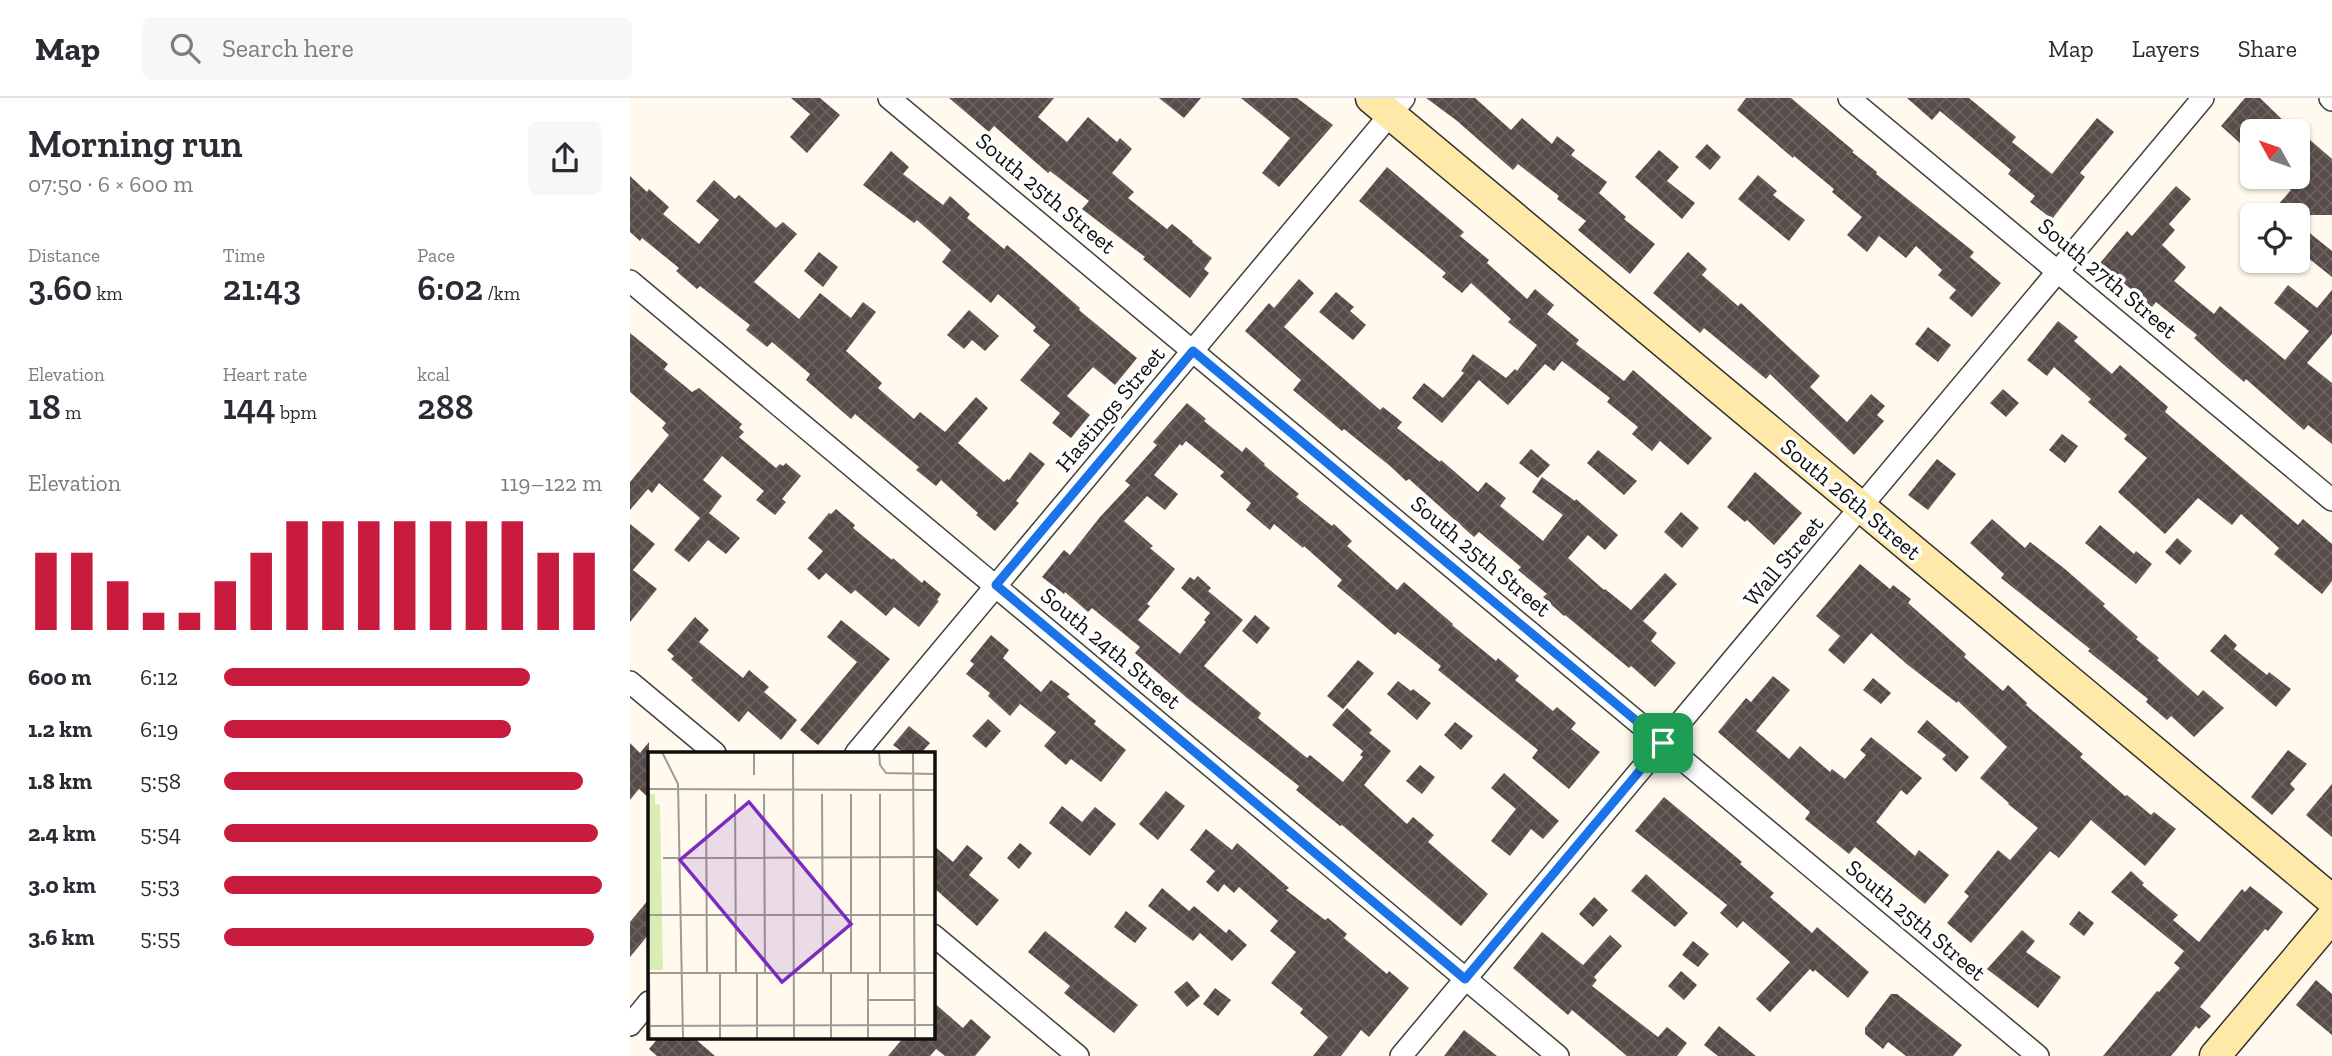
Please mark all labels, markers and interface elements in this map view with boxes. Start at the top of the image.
search box [142,17,632,80]
text: Map [35,29,100,68]
icon: search [166,29,204,67]
text: Search here [222,32,354,64]
text: Map [2048,34,2094,63]
text: Layers [2132,34,2200,63]
text: Share [2238,34,2297,63]
north arrow [2240,119,2310,189]
map controls [2240,119,2310,273]
text: Morning run [28,121,243,167]
button: share [528,121,602,195]
street label: South 25th Street [970,126,1122,260]
text: 07:50 · 6 × 600 m [28,170,193,198]
button: locate [2240,203,2310,273]
street label: South 27th Street [2033,212,2184,345]
text: Distance [28,244,100,267]
text: Time [223,244,265,267]
text: Pace [417,244,455,267]
text: 3.60 [28,267,92,309]
text: 21:43 [223,267,301,309]
text: 6:02 [417,267,483,309]
text: km [92,282,123,305]
text: /km [483,282,520,305]
street label: Hastings Street [1049,340,1171,477]
text: Elevation [28,363,105,386]
text: Heart rate [223,363,307,386]
text: kcal [417,363,450,386]
text: 18 [28,386,61,428]
text: 144 [223,386,276,428]
text: 288 [417,386,474,428]
text: m [61,401,81,424]
text: bpm [276,401,317,424]
street label: South 26th Street [1775,432,1927,566]
text: Elevation [28,469,121,497]
text: 119–122 m [501,469,602,497]
street label: South 25th Street [1405,489,1557,623]
street label: Wall Street [1737,510,1829,612]
street label: South 24th Street [1035,581,1187,715]
text: 600 m [28,663,91,691]
text: 6:12 [140,663,178,691]
pin [1633,713,1693,773]
text: 1.2 km [28,715,92,743]
text: 6:19 [140,715,178,743]
icon: arrive [1644,724,1682,762]
inset map [648,752,934,1038]
text: 1.8 km [28,767,92,795]
text: 5:58 [140,767,181,795]
text: 2.4 km [28,819,96,847]
text: 5:54 [140,819,181,847]
street label: South 25th Street [1840,853,1992,987]
text: 3.0 km [28,871,96,899]
text: 5:53 [140,871,180,899]
text: 3.6 km [28,923,95,951]
text: 5:55 [140,923,180,951]

